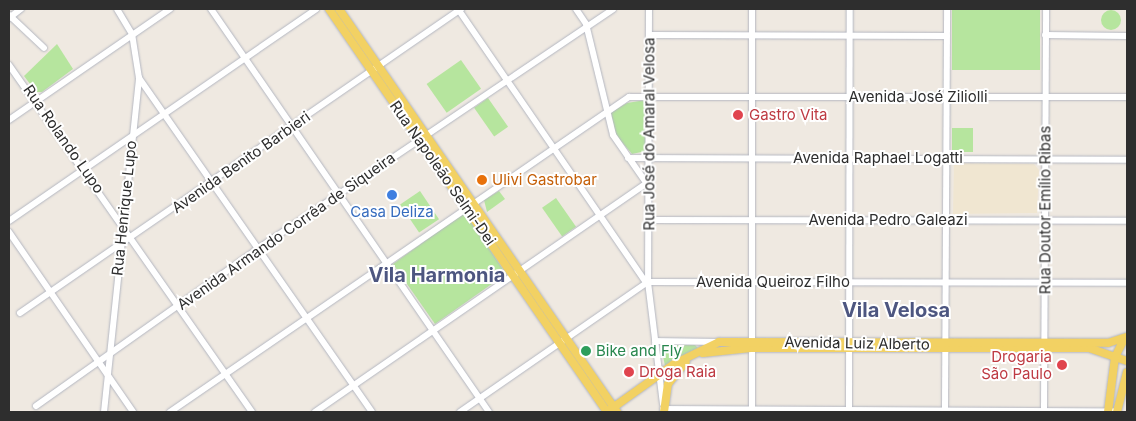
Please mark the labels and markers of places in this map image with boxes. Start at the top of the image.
place label: Gastro Vita [749,106,827,124]
marker: Gastro Vita [731,108,745,122]
place label: Ulivi Gastrobar [492,171,597,189]
marker: Ulivi Gastrobar [476,174,488,186]
marker: Casa Deliza [386,189,398,201]
place label: Casa Deliza [350,203,434,221]
place label: Bike and Fly [596,342,682,360]
marker: Bike and Fly [580,345,592,357]
place label: Drogaria São Paulo [981,347,1052,382]
marker: Drogaria São Paulo [1056,359,1068,371]
place label: Droga Raia [639,363,716,381]
marker: Droga Raia [623,366,635,378]

